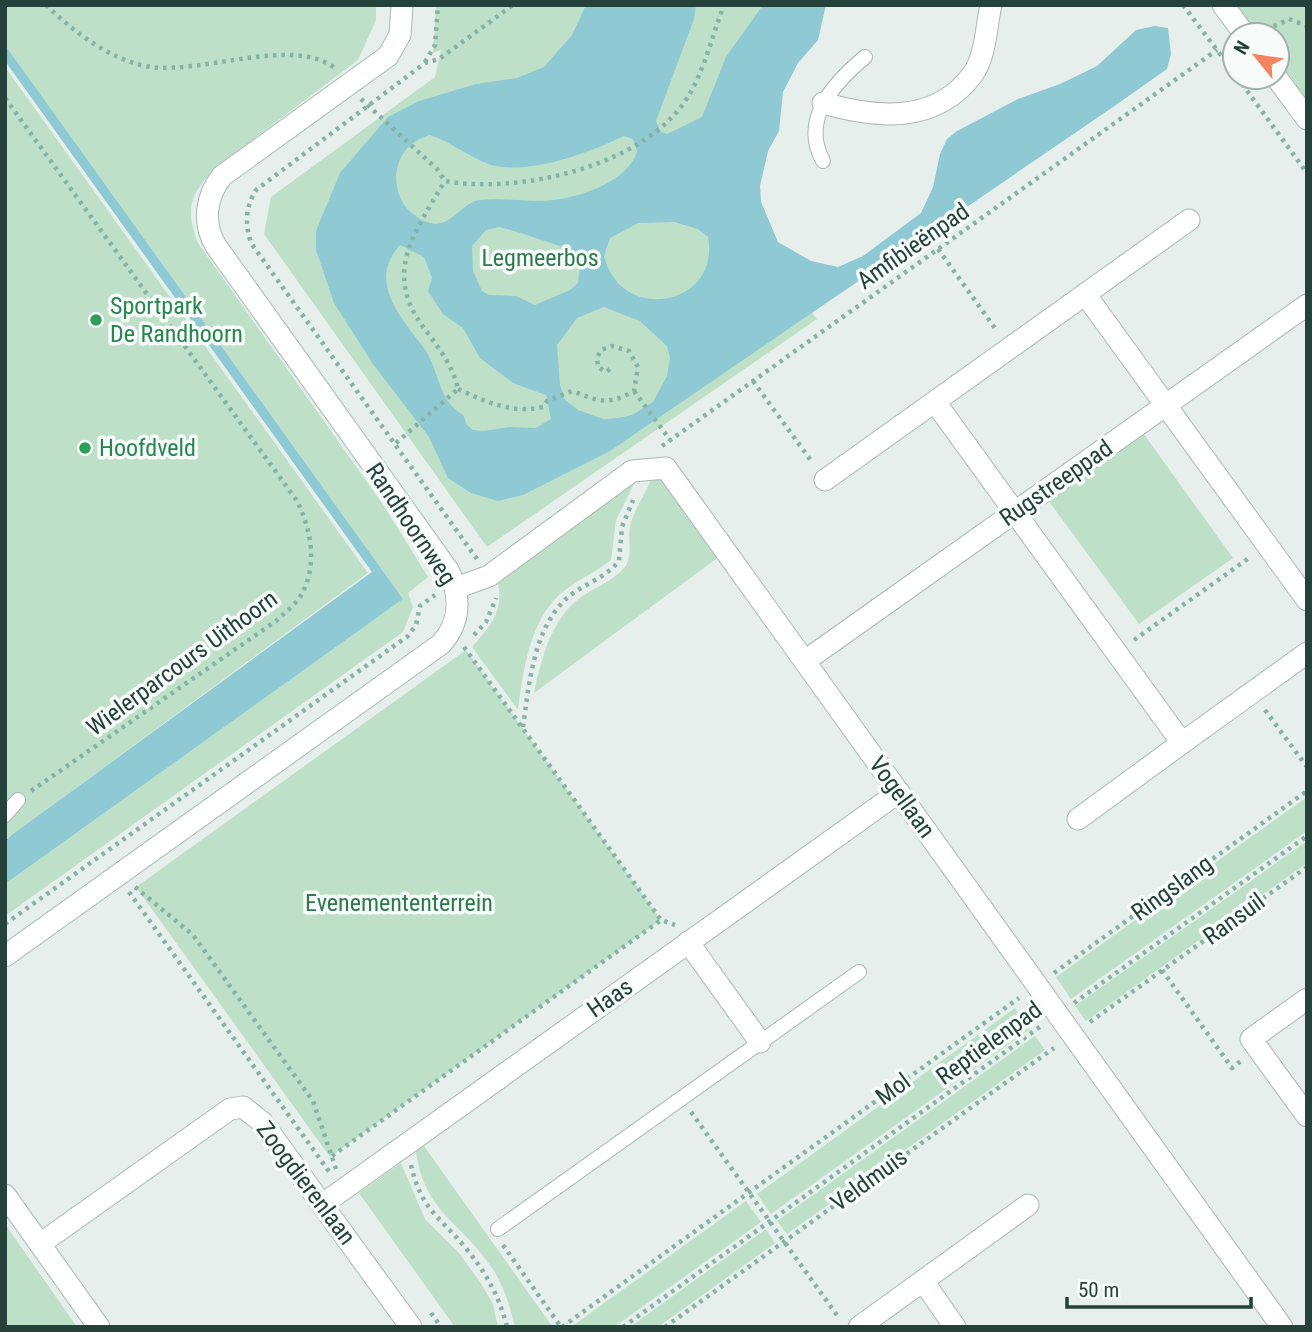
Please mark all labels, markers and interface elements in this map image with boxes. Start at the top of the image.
north arrow [1221,21,1291,91]
text: N [1229,37,1255,59]
street label: Amfibieënpad [852,197,974,295]
park label: Legmeerbos [481,244,599,272]
place label: Sportpark De Randhoorn [110,292,243,348]
marker: Sportpark De Randhoorn [88,312,104,328]
place label: Hoofdveld [99,434,196,462]
street label: Rugstreeppad [994,434,1118,532]
marker: Hoofdveld [77,440,93,456]
street label: Randhoornweg [360,458,462,590]
street label: Wielerparcours Uithoorn [81,584,283,742]
street label: Vogellaan [863,751,941,843]
street label: Ringslang [1126,849,1218,927]
street label: Ransuil [1198,887,1270,951]
park label: Evenemententerrein [305,889,493,917]
street label: Haas [582,973,638,1023]
street label: Reptielenpad [931,995,1047,1091]
street label: Mol [870,1067,916,1111]
street label: Zoogdierenlaan [251,1116,361,1250]
street label: Veldmuis [825,1143,913,1217]
scale bar [1067,1266,1251,1310]
text: 50 m [1078,1278,1119,1302]

